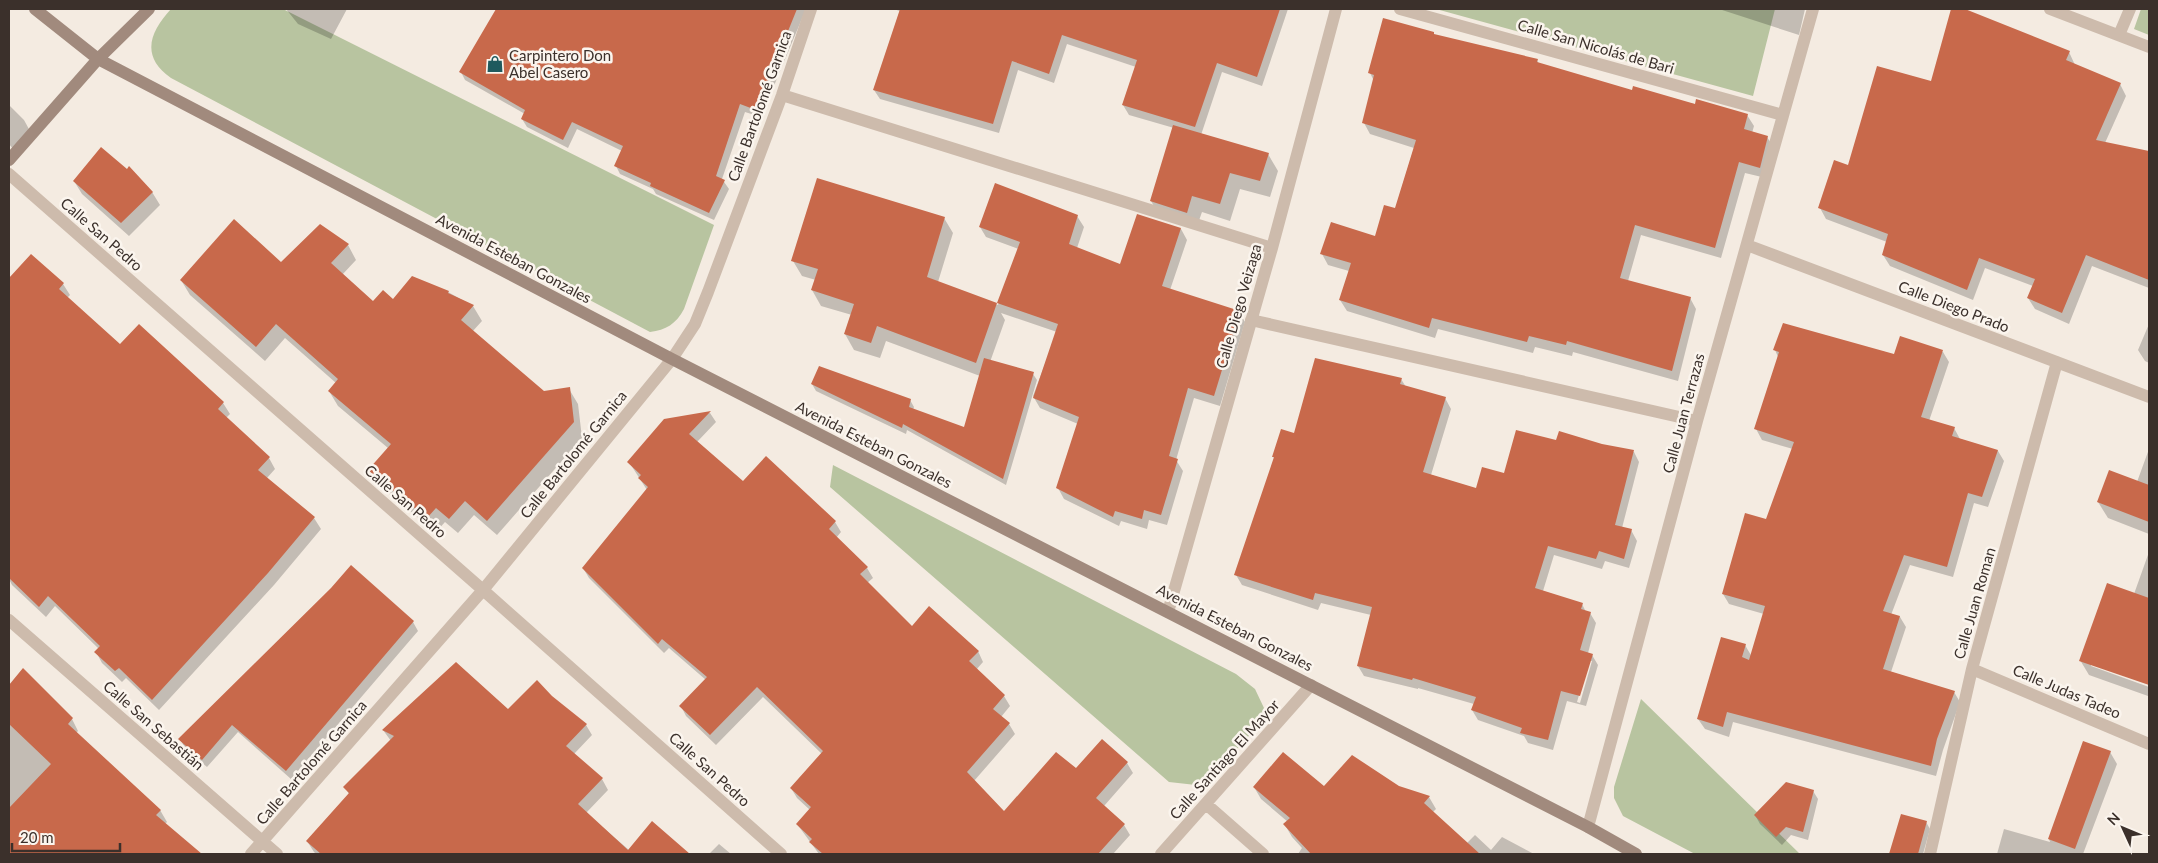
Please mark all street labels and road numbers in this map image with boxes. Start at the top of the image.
street label: Calle San Nicolás de Bari [1516,15,1676,77]
street label: Calle Bartolomé Garnica [723,28,795,184]
street label: Calle San Pedro [57,194,147,274]
street label: Avenida Esteban Gonzales [433,209,595,307]
street label: Calle Diego Veizaga [1212,242,1264,370]
street label: Calle Diego Prado [1896,277,2012,335]
street label: Calle Juan Terrazas [1658,351,1708,475]
street label: Calle Bartolomé Garnica [516,386,630,522]
street label: Avenida Esteban Gonzales [793,397,955,491]
street label: Calle San Pedro [361,461,451,541]
street label: Calle Juan Roman [1949,545,1999,661]
street label: Avenida Esteban Gonzales [1154,580,1316,674]
street label: Calle Judas Tadeo [2010,660,2124,722]
street label: Calle San Sebastián [100,676,208,774]
street label: Calle Santiago El Mayor [1165,695,1283,823]
street label: Calle Bartolomé Garnica [252,696,370,828]
street label: Calle San Pedro [666,728,754,810]

